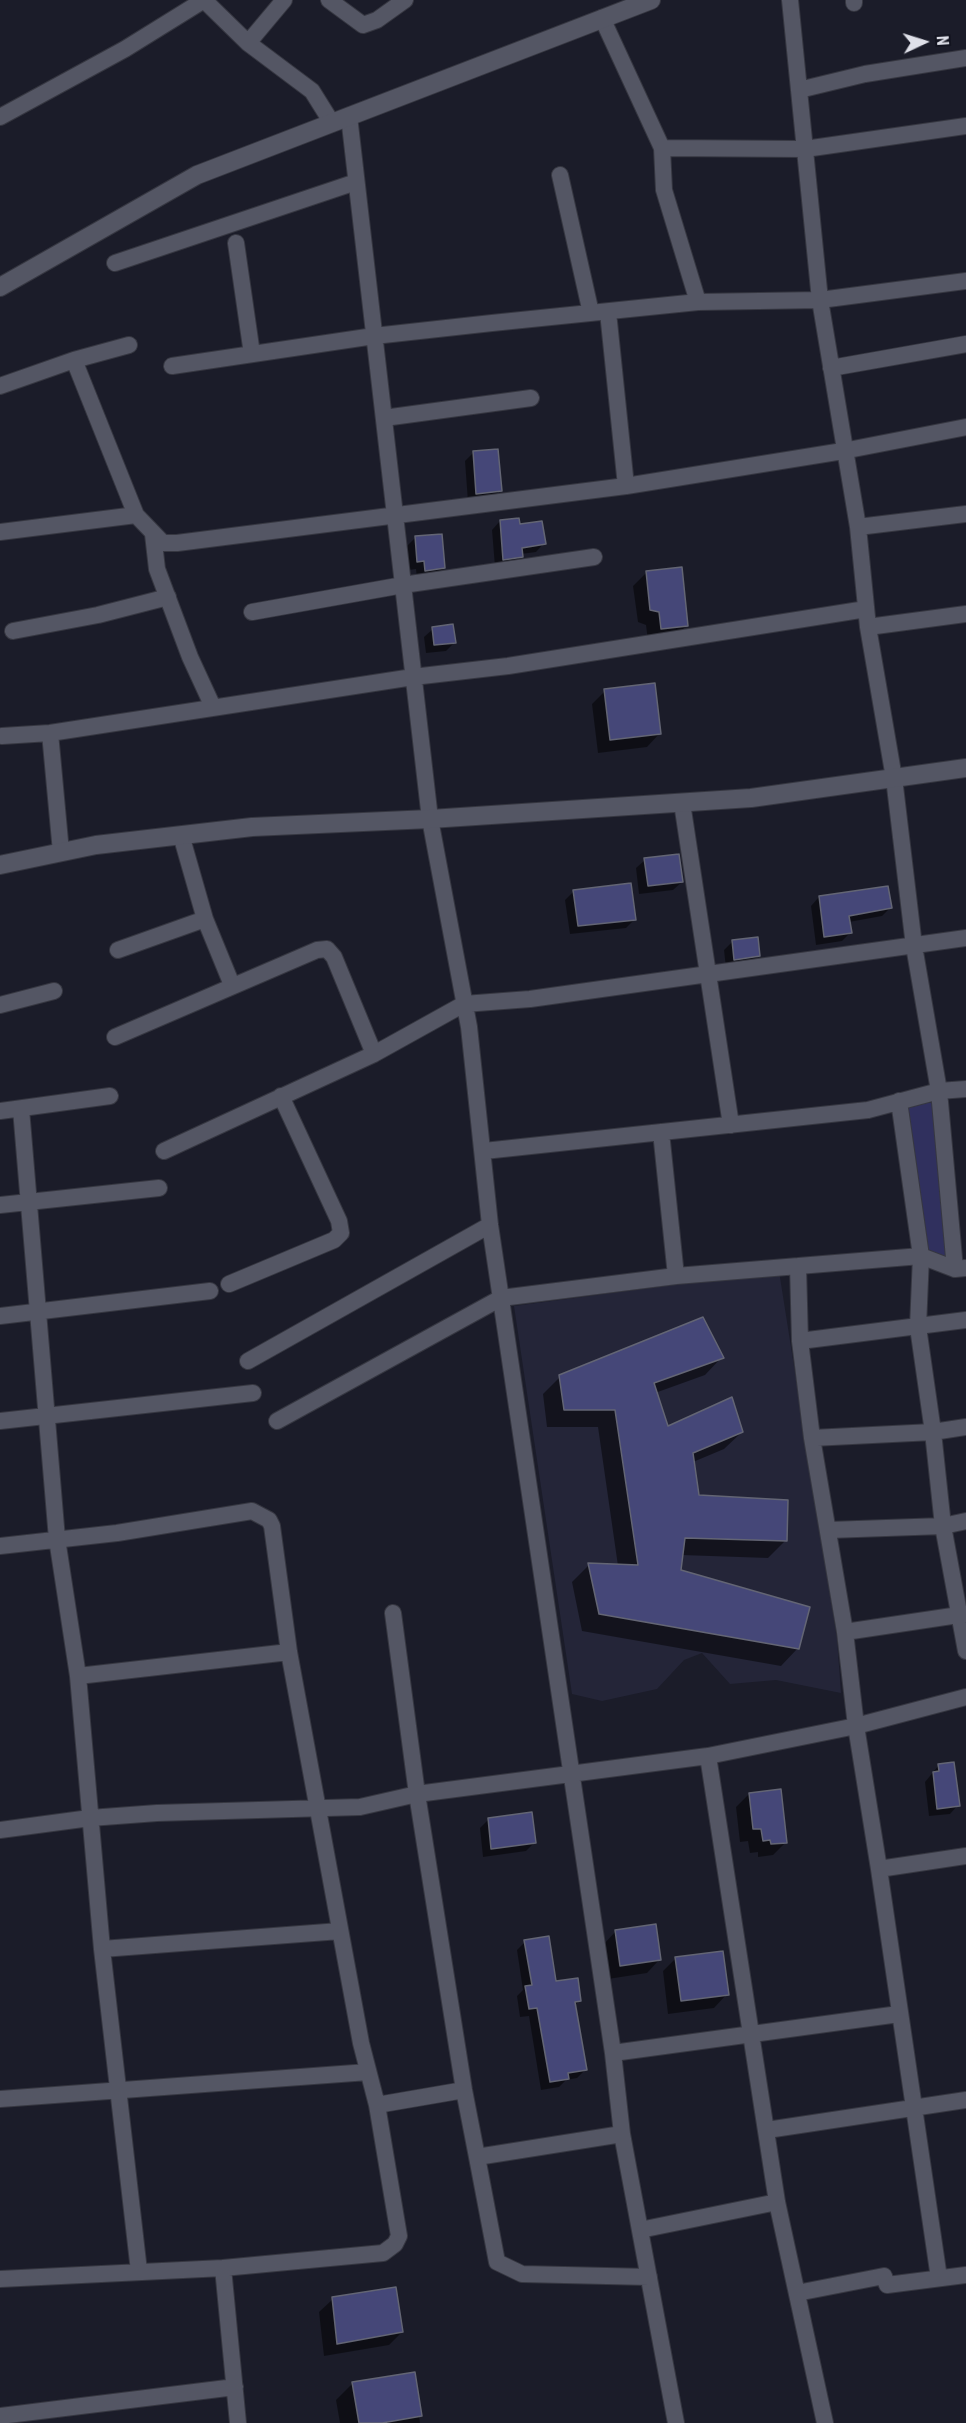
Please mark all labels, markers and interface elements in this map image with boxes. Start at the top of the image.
north arrow [894,12,954,72]
text: N [933,35,952,46]

